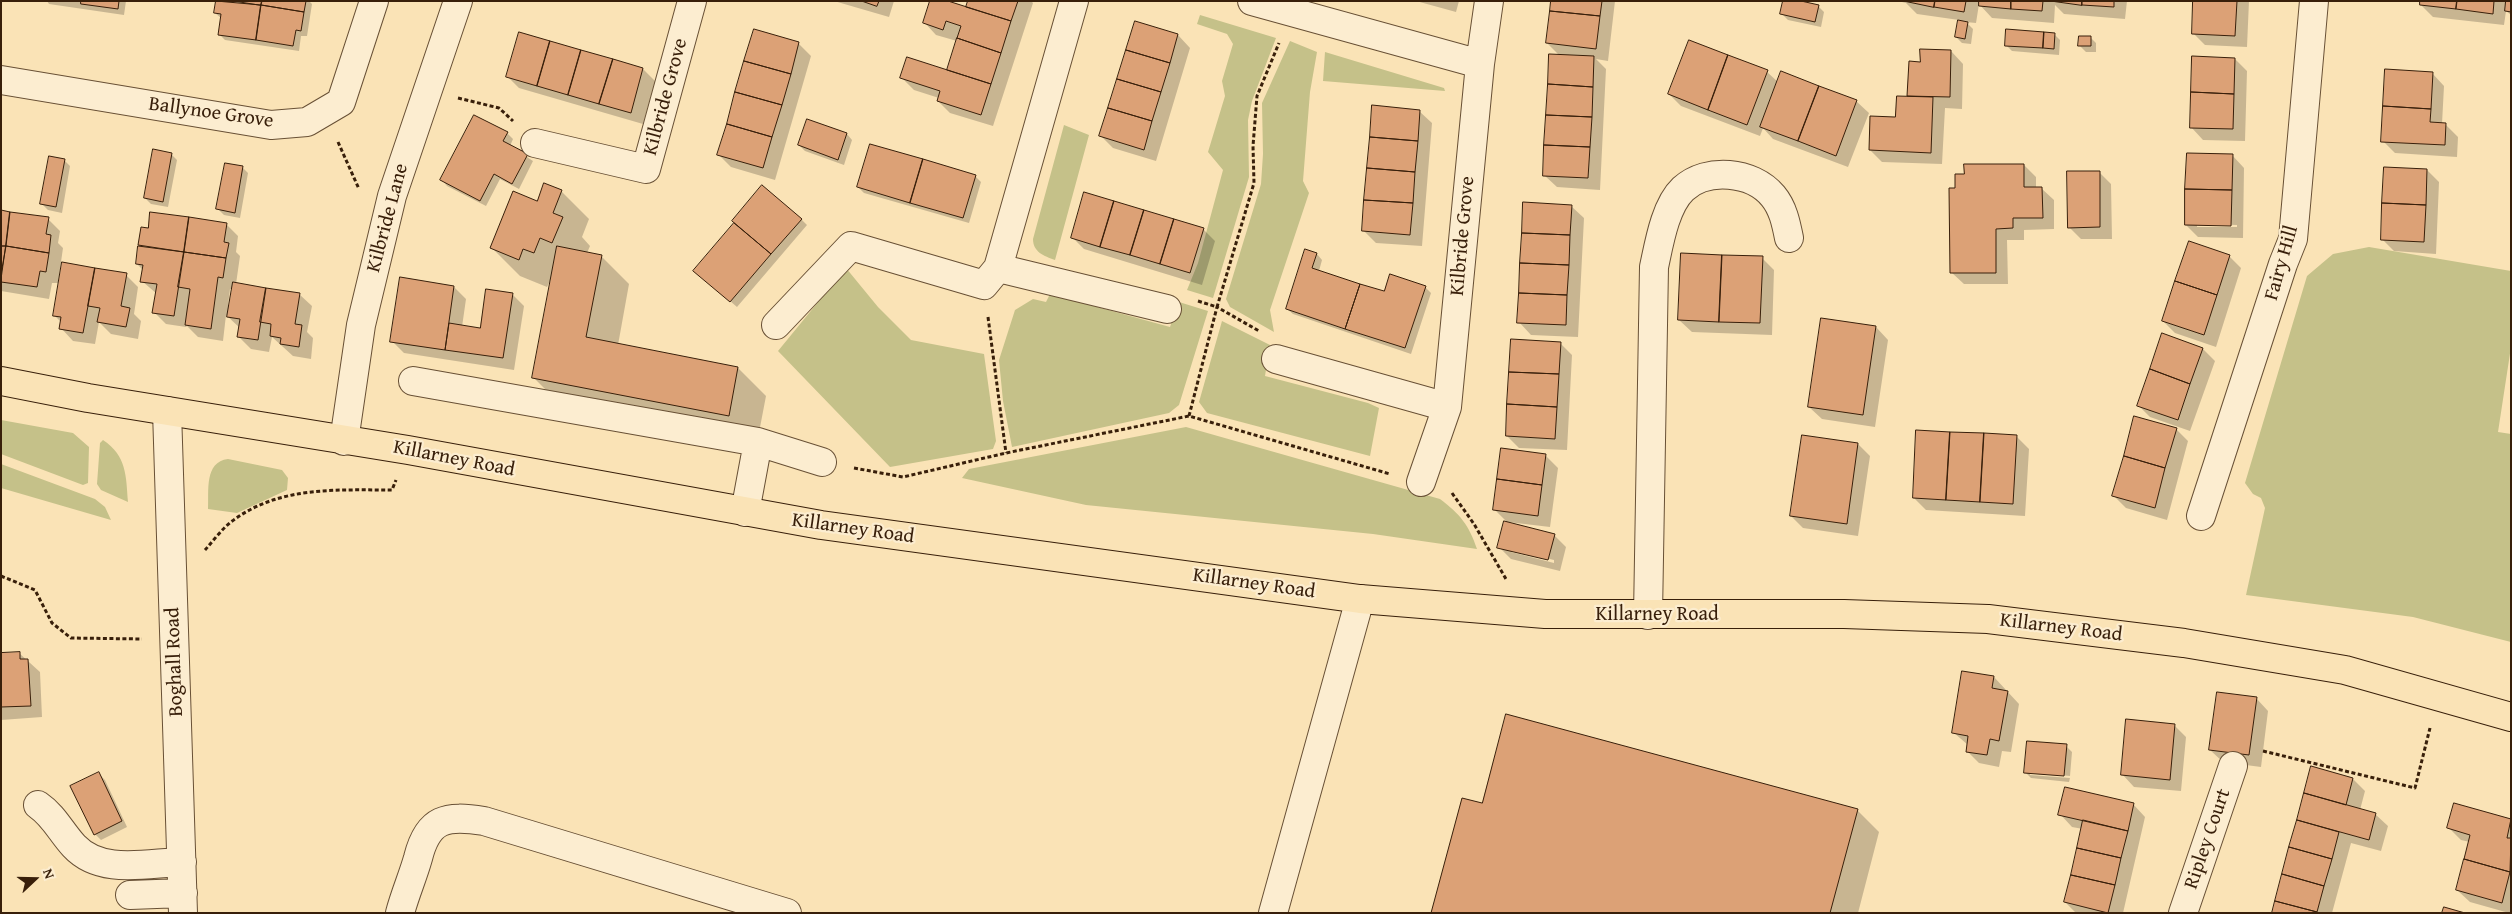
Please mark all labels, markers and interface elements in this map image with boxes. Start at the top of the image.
street label: Kilbride Grove [639,36,693,158]
street label: Ballynoe Grove [147,92,275,134]
street label: Kilbride Lane [362,161,414,275]
street label: Kilbride Grove [1446,175,1480,297]
street label: Fairy Hill [2260,223,2304,303]
street label: Killarney Road [391,435,517,483]
street label: Killarney Road [790,509,916,549]
street label: Killarney Road [1191,564,1317,604]
street label: Killarney Road [1595,603,1719,627]
street label: Boghall Road [161,607,189,717]
street label: Killarney Road [1998,609,2124,647]
street label: Ripley Court [2180,786,2236,892]
north arrow [10,854,60,904]
text: N [38,866,60,882]

